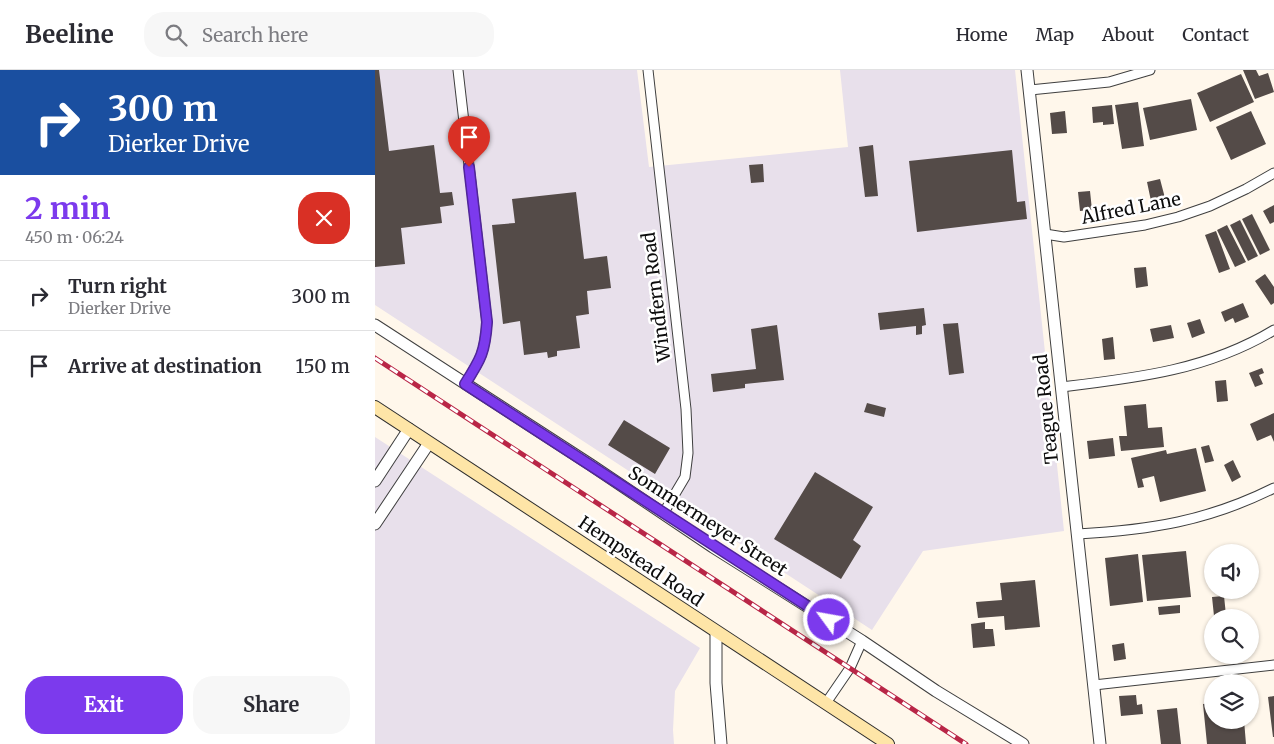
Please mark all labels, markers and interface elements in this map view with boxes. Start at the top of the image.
search box [144,12,494,57]
text: Beeline [25,19,114,50]
icon: search [162,21,190,49]
text: Search here [202,23,308,47]
text: Home [956,23,1008,46]
text: Map [1036,23,1074,46]
text: About [1102,23,1154,46]
text: Contact [1182,23,1249,46]
text: 300 m [108,87,218,131]
icon: right [25,90,90,155]
pin [448,116,490,167]
icon: arrive [455,123,483,151]
text: Dierker Drive [108,130,250,158]
street label: Alfred Lane [1078,187,1183,229]
text: 2 min [25,189,110,227]
button: close [298,192,350,244]
text: 450 m · 06:24 [25,227,124,247]
street label: Windfern Road [637,231,675,364]
text: Turn right [68,274,167,298]
icon: right [25,282,53,310]
text: 300 m [291,284,350,308]
text: Dierker Drive [68,298,171,318]
icon: arrive [25,352,53,380]
street label: Teague Road [1029,353,1063,465]
text: Arrive at destination [68,354,262,378]
text: 150 m [296,354,350,378]
street label: Sommermeyer Street [624,461,792,581]
street label: Hempstead Road [574,511,708,611]
map controls [1204,544,1259,729]
button: sound [1204,544,1259,599]
position arrow [802,593,854,645]
button: search [1204,609,1259,664]
button: layers [1204,674,1259,729]
button: Exit [25,676,183,734]
button: Share [193,676,350,734]

